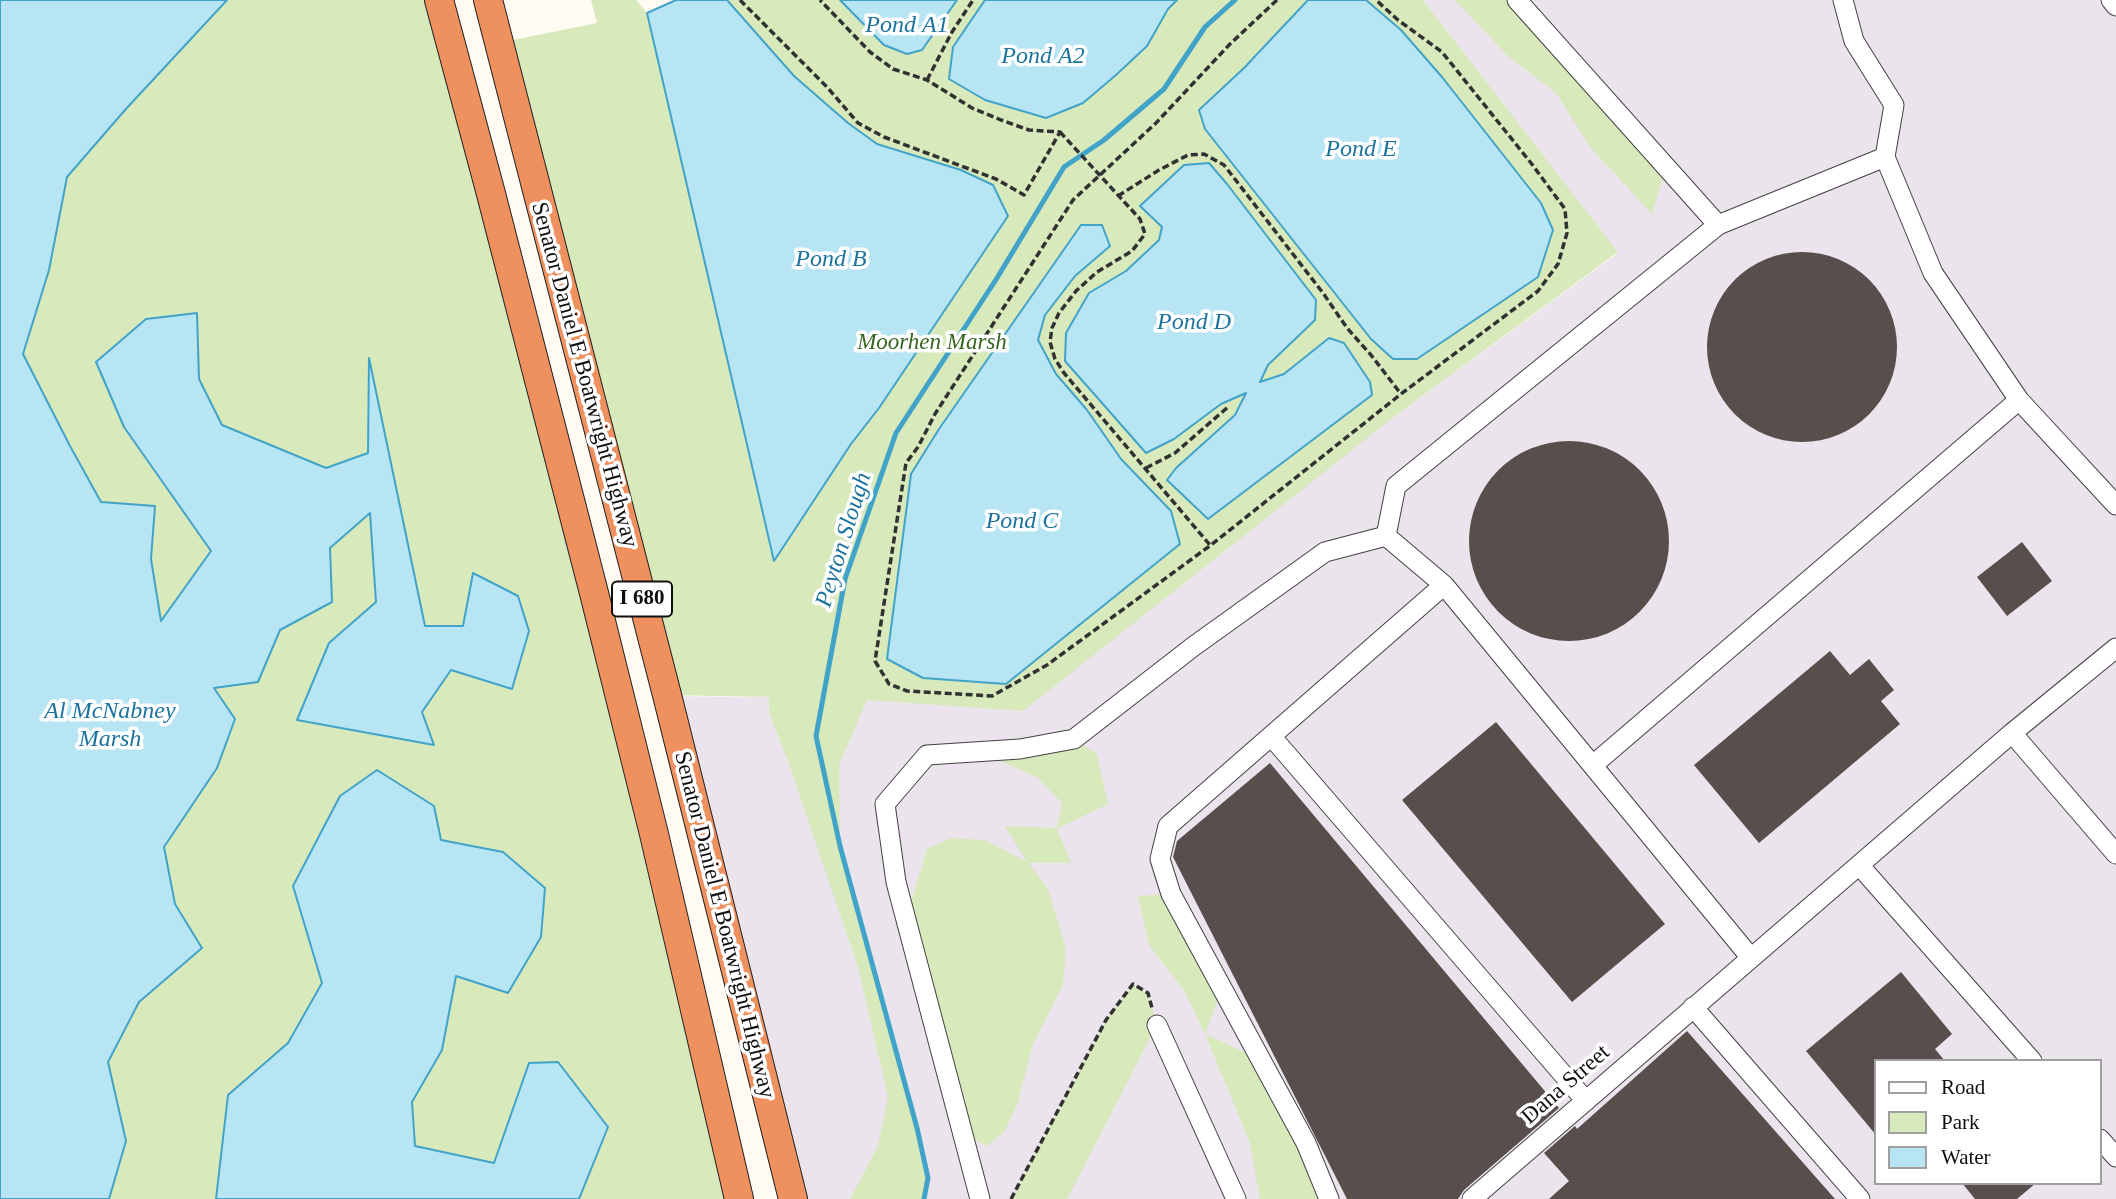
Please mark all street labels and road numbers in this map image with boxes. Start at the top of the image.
street label: Senator Daniel E Boatwright Highway [525,199,643,551]
road number: I 680 [612,582,672,616]
street label: Senator Daniel E Boatwright Highway [667,749,781,1101]
street label: Dana Street [1516,1039,1616,1131]

